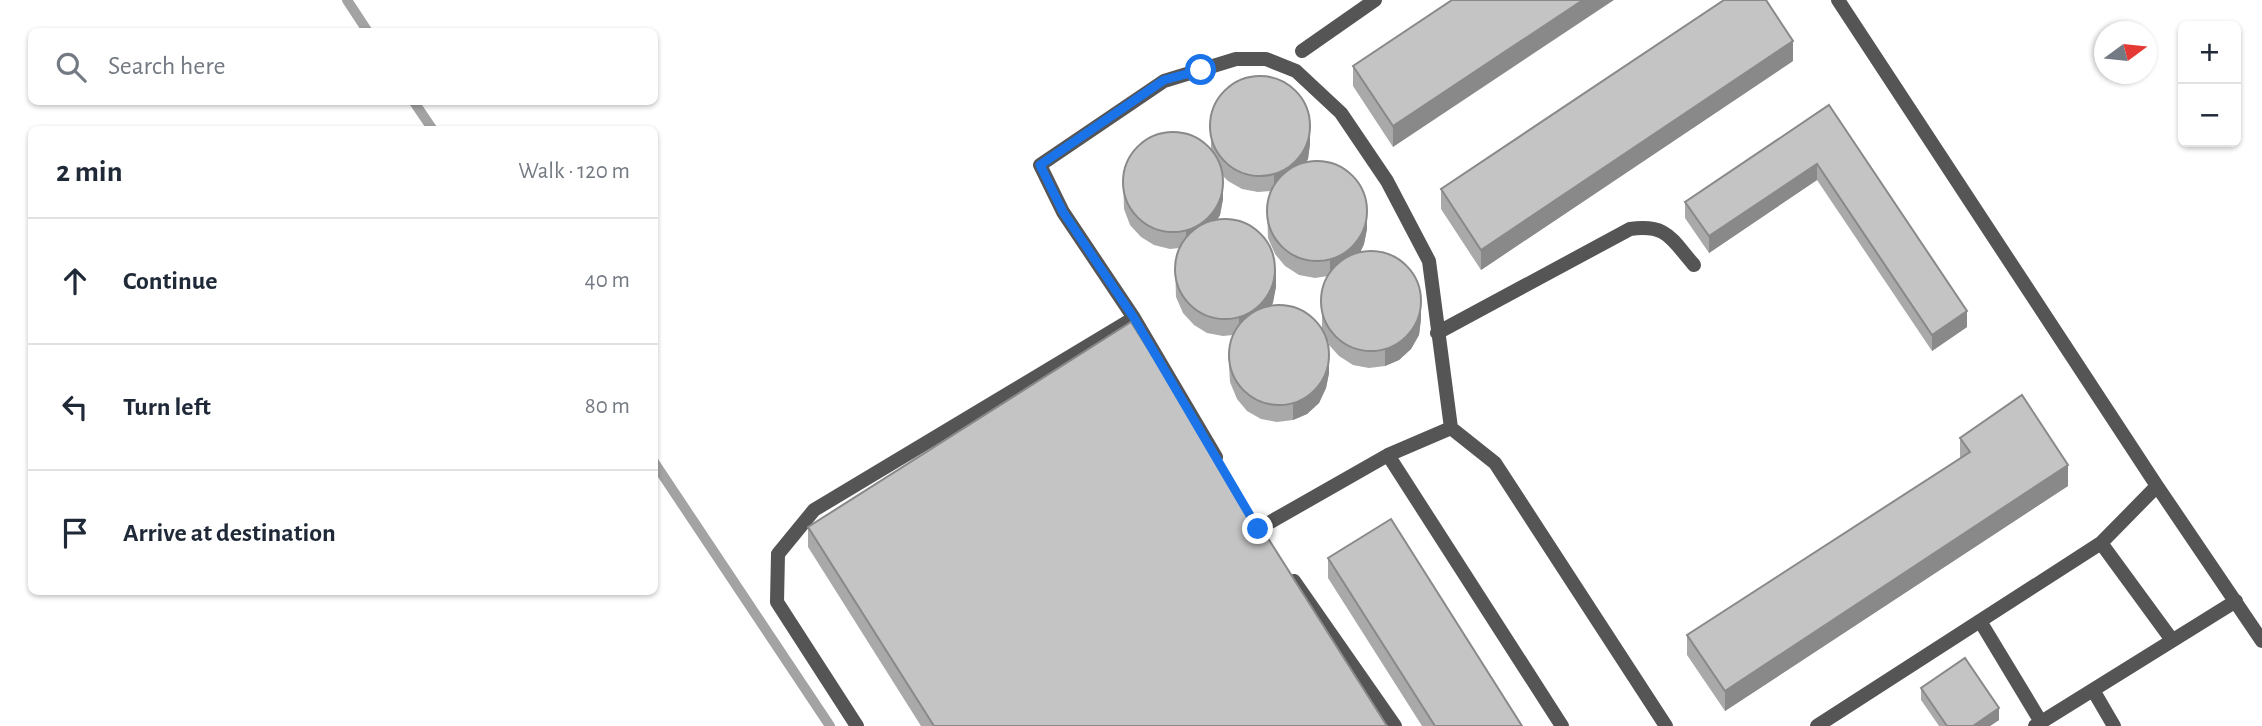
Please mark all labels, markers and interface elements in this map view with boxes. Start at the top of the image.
north arrow [2094,21,2157,84]
map controls [2178,21,2241,147]
button: + [2178,21,2241,84]
search box [28,28,658,105]
icon: search [52,48,90,86]
text: Search here [108,53,226,79]
route start [1185,54,1216,85]
button: − [2178,84,2241,147]
text: 2 min [56,157,123,187]
text: Walk · 120 m [518,160,630,183]
icon: ahead [56,262,94,300]
text: Continue [123,268,218,294]
text: 40 m [585,269,630,292]
icon: left [56,388,94,426]
text: Turn left [123,394,211,420]
text: 80 m [585,395,630,418]
route end [1242,513,1273,544]
icon: arrive [56,514,94,552]
text: Arrive at destination [123,520,336,546]

